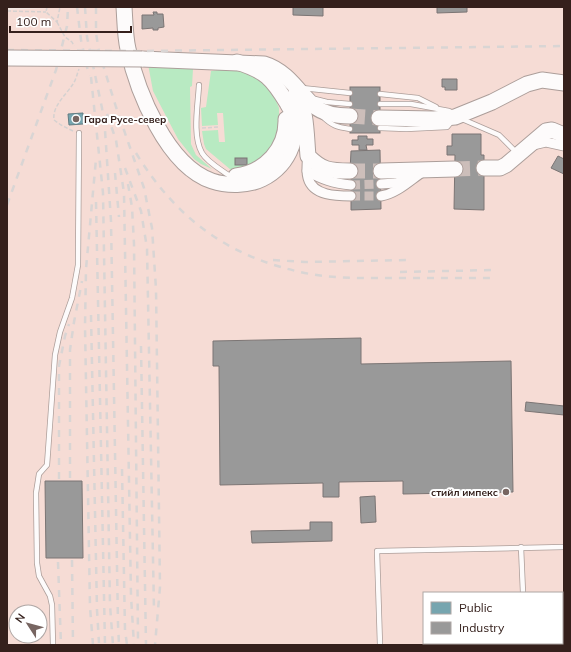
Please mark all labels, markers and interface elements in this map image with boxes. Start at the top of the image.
scale bar [10,8,131,34]
text: 100 m [16,14,51,29]
place label: Гара Русе-север [84,113,166,126]
marker: Гара Русе-север [71,114,81,124]
place label: стийл импекс [431,486,498,499]
marker: стийл импекс [501,487,511,497]
legend [423,592,563,644]
text: Public [459,600,493,615]
north arrow [8,604,48,644]
text: N [12,611,28,626]
text: Industry [459,620,505,635]

